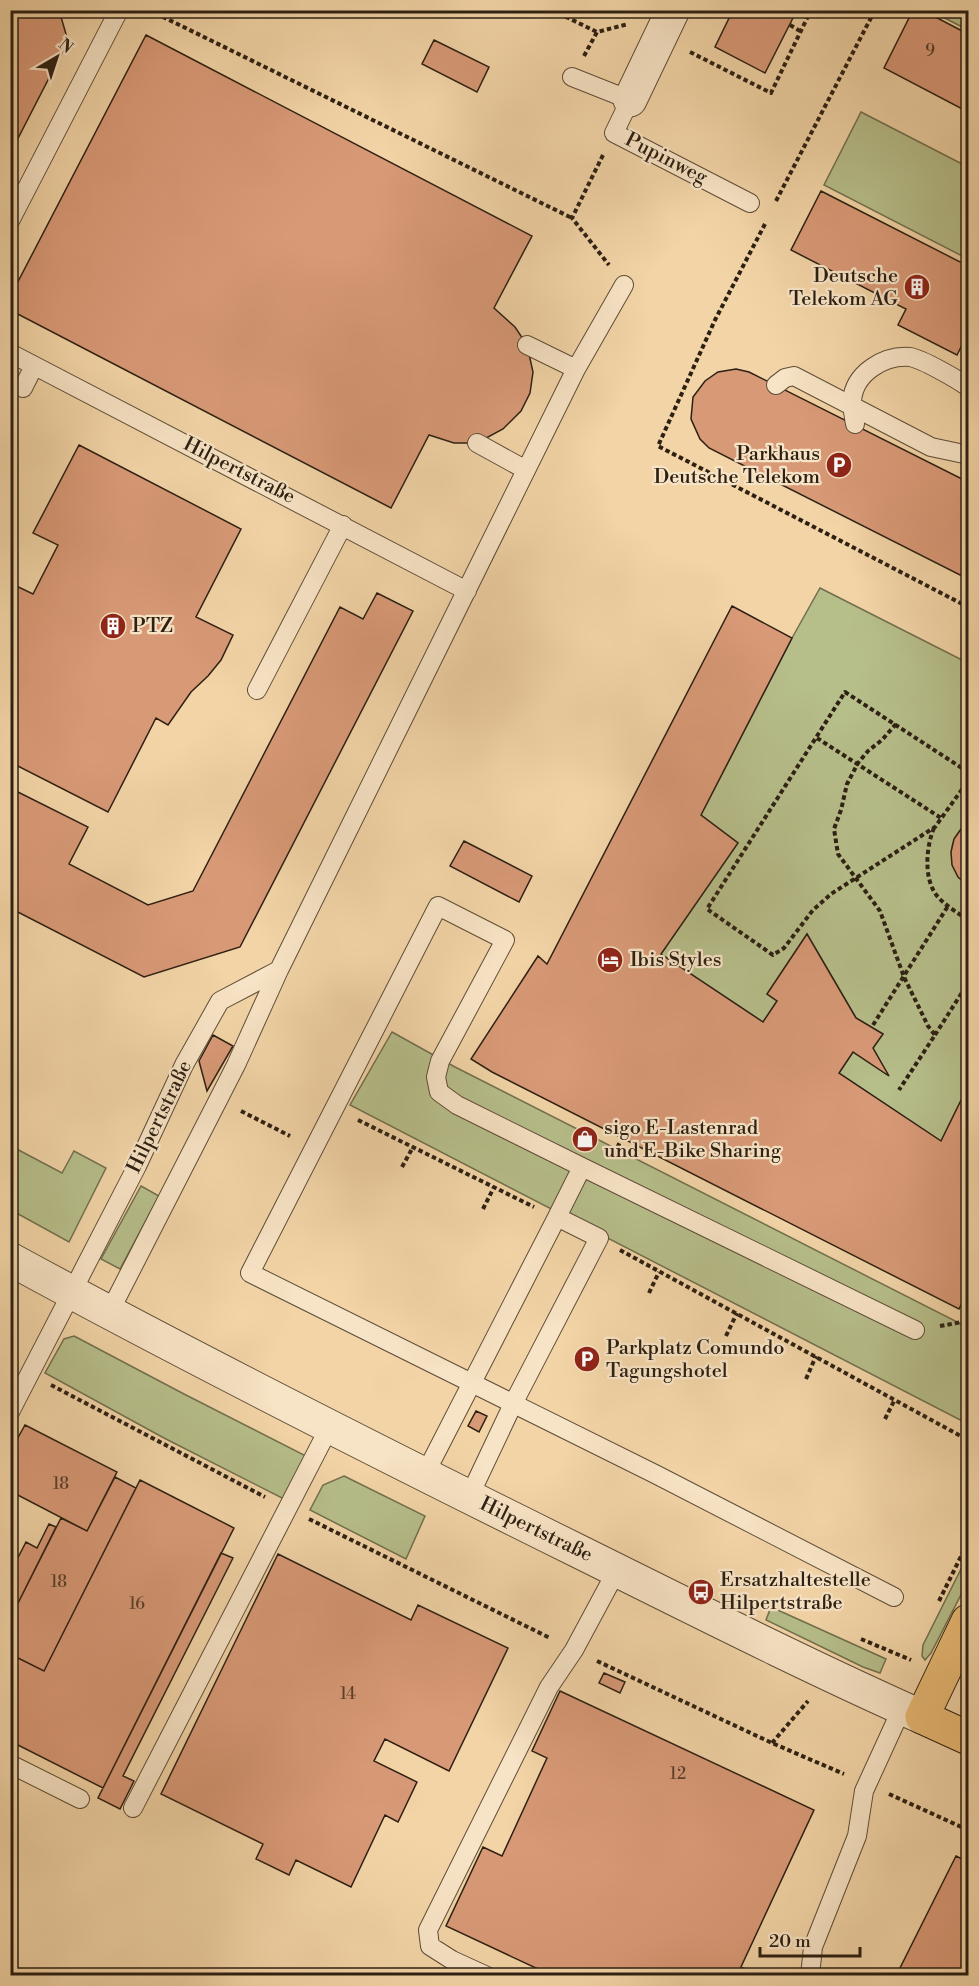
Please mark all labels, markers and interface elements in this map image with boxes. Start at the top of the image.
north arrow [27,27,87,87]
text: N [55,34,77,58]
house number: 9 [925,41,935,61]
street label: Pupinweg [620,128,712,191]
place label: Deutsche Telekom AG [789,264,898,312]
building icon: Deutsche Telekom AG [902,272,932,302]
street label: Hilpertstraße [179,432,299,510]
place label: Parkhaus Deutsche Telekom [654,442,820,490]
parking icon: Parkhaus Deutsche Telekom [824,450,854,480]
building icon: PTZ [98,611,128,641]
place label: PTZ [132,614,173,639]
hotel icon: Ibis Styles [595,945,625,975]
place label: Ibis Styles [630,948,722,973]
street label: Hilpertstraße [122,1056,198,1178]
place label: sigo E-Lastenrad und E-Bike Sharing [604,1116,782,1164]
shop icon: sigo E-Lastenrad und E-Bike Sharing [570,1124,600,1154]
place label: Parkplatz Comundo Tagungshotel [606,1336,784,1384]
parking icon: Parkplatz Comundo Tagungshotel [572,1344,602,1374]
house number: 18 [53,1474,69,1494]
street label: Hilpertstraße [475,1492,597,1568]
place label: Ersatzhaltestelle Hilpertstraße [720,1568,871,1616]
house number: 18 [51,1572,67,1592]
bus stop icon: Ersatzhaltestelle Hilpertstraße [686,1577,716,1607]
house number: 16 [129,1594,145,1614]
house number: 14 [340,1684,356,1704]
house number: 12 [670,1764,686,1784]
scale bar [760,1920,860,1958]
text: 20 m [769,1930,811,1953]

